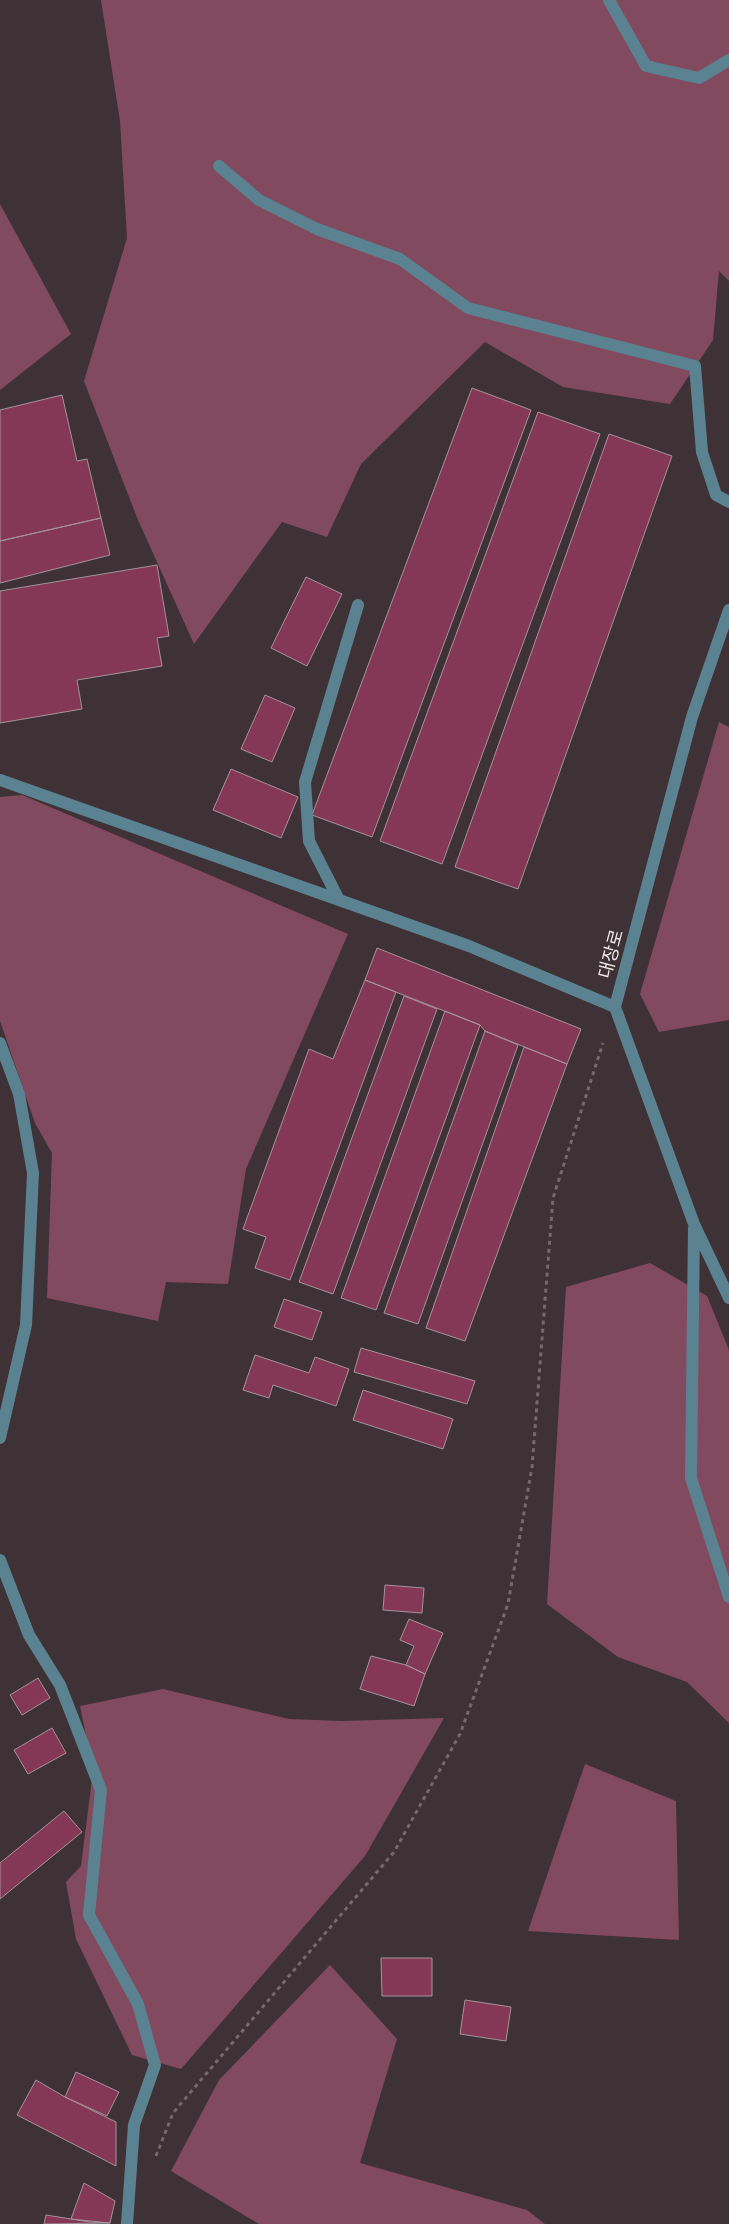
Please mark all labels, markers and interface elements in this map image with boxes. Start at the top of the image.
street label: 대장로 [593,927,627,981]

